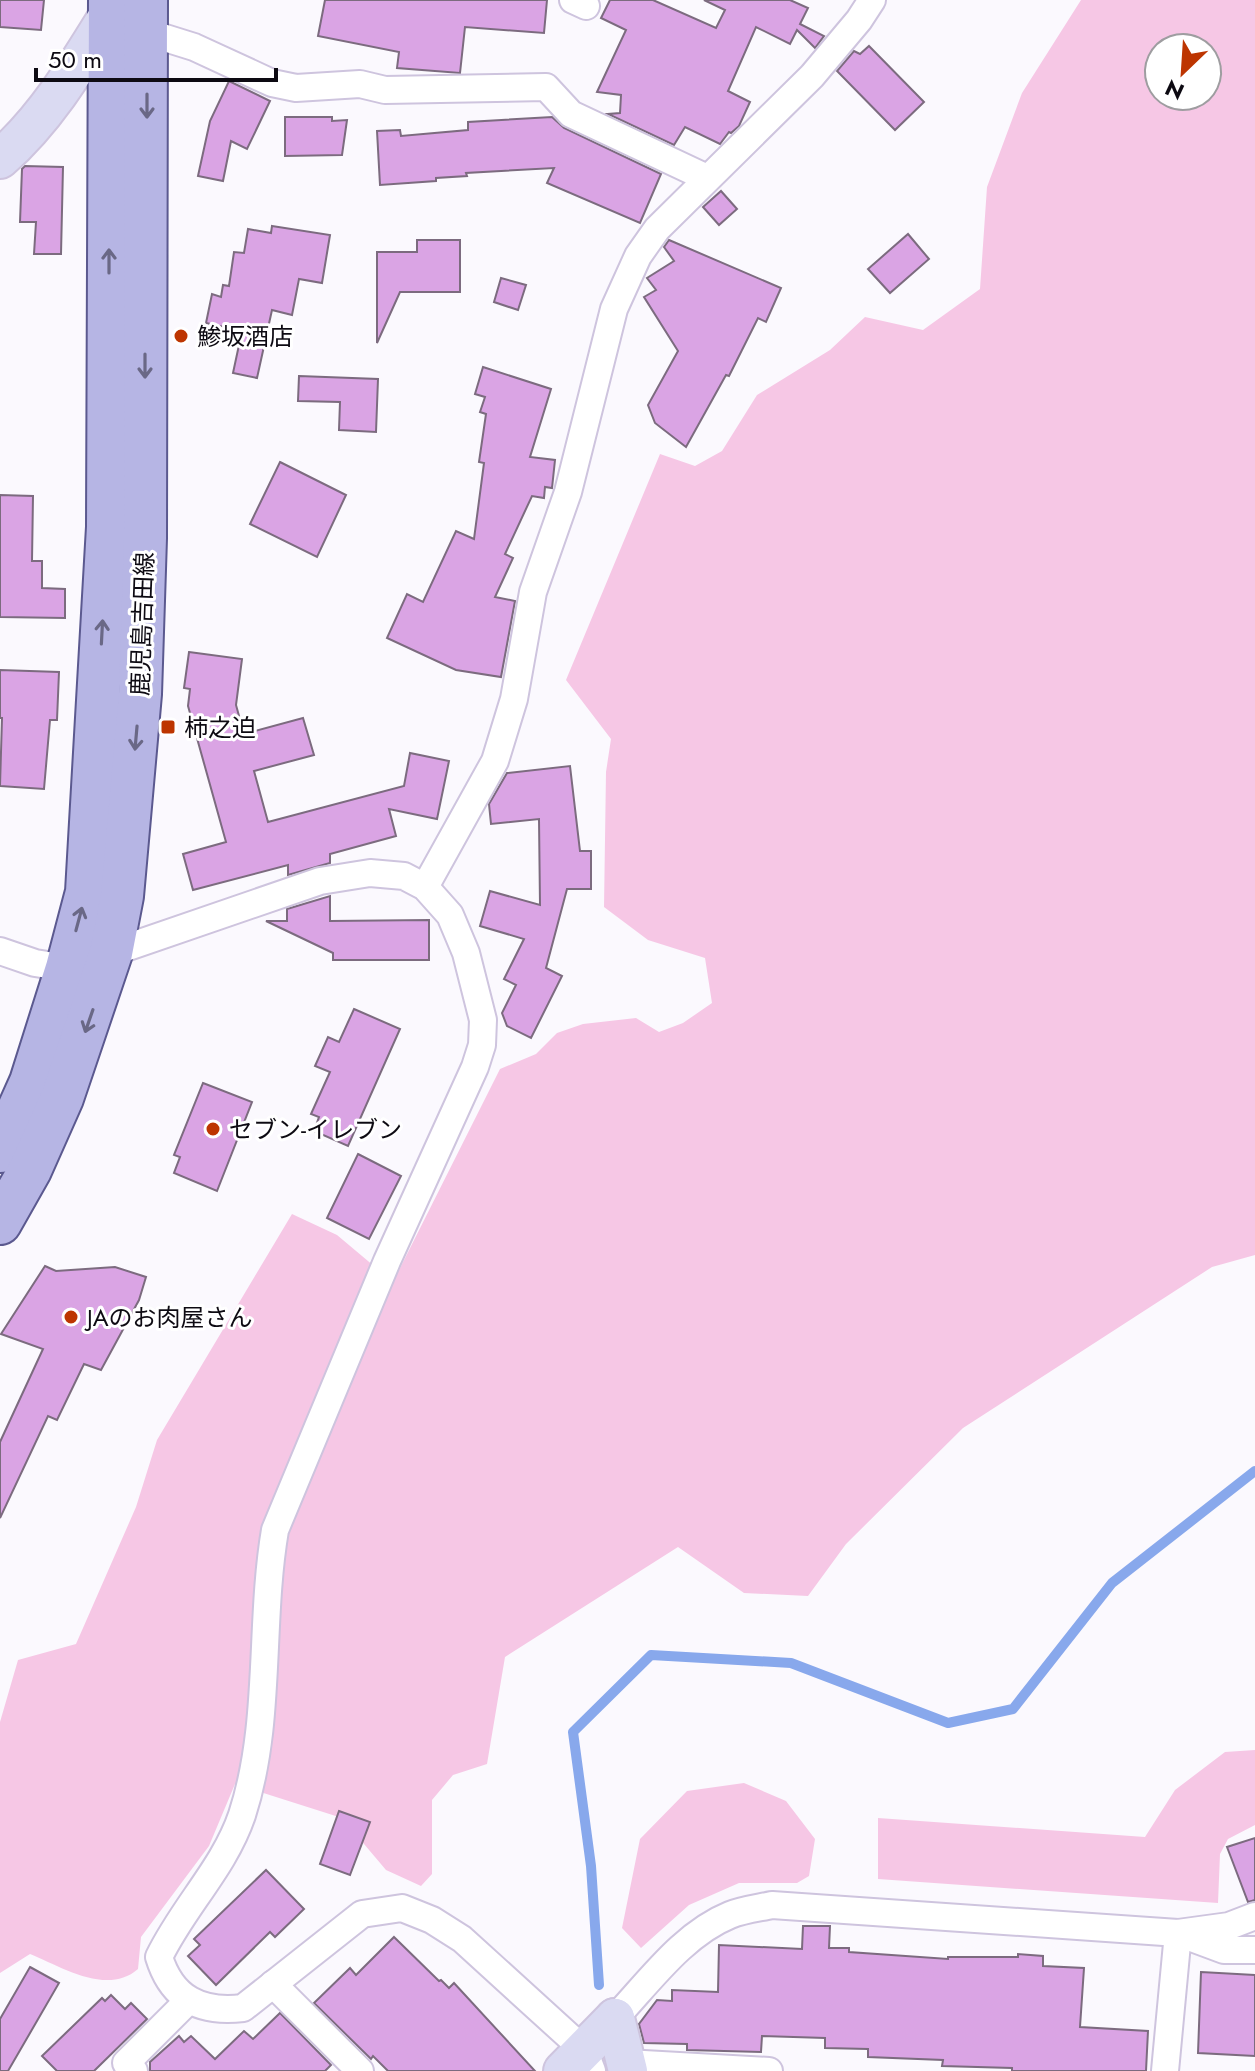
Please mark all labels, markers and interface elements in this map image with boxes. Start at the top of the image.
scale bar [36,32,276,82]
north arrow [1143,32,1223,112]
text: 50 m [48,42,102,77]
text: N [1160,72,1189,108]
one-way arrow [139,92,154,119]
one-way arrow [102,248,117,275]
place label: 鯵坂酒店 [197,319,293,354]
marker: 鯵坂酒店 [172,327,190,345]
one-way arrow [137,352,153,379]
street label: 鹿児島吉田線 [122,551,162,697]
one-way arrow [95,619,110,646]
place label: 柿之迫 [184,710,256,745]
marker: 柿之迫 [159,718,177,736]
one-way arrow [128,724,143,751]
one-way arrow [73,907,88,932]
one-way arrow [80,1008,95,1033]
place label: セブン-イレブン [229,1112,402,1147]
marker: セブン-イレブン [204,1120,222,1138]
place label: JAのお肉屋さん [84,1300,253,1335]
marker: JAのお肉屋さん [62,1308,80,1326]

